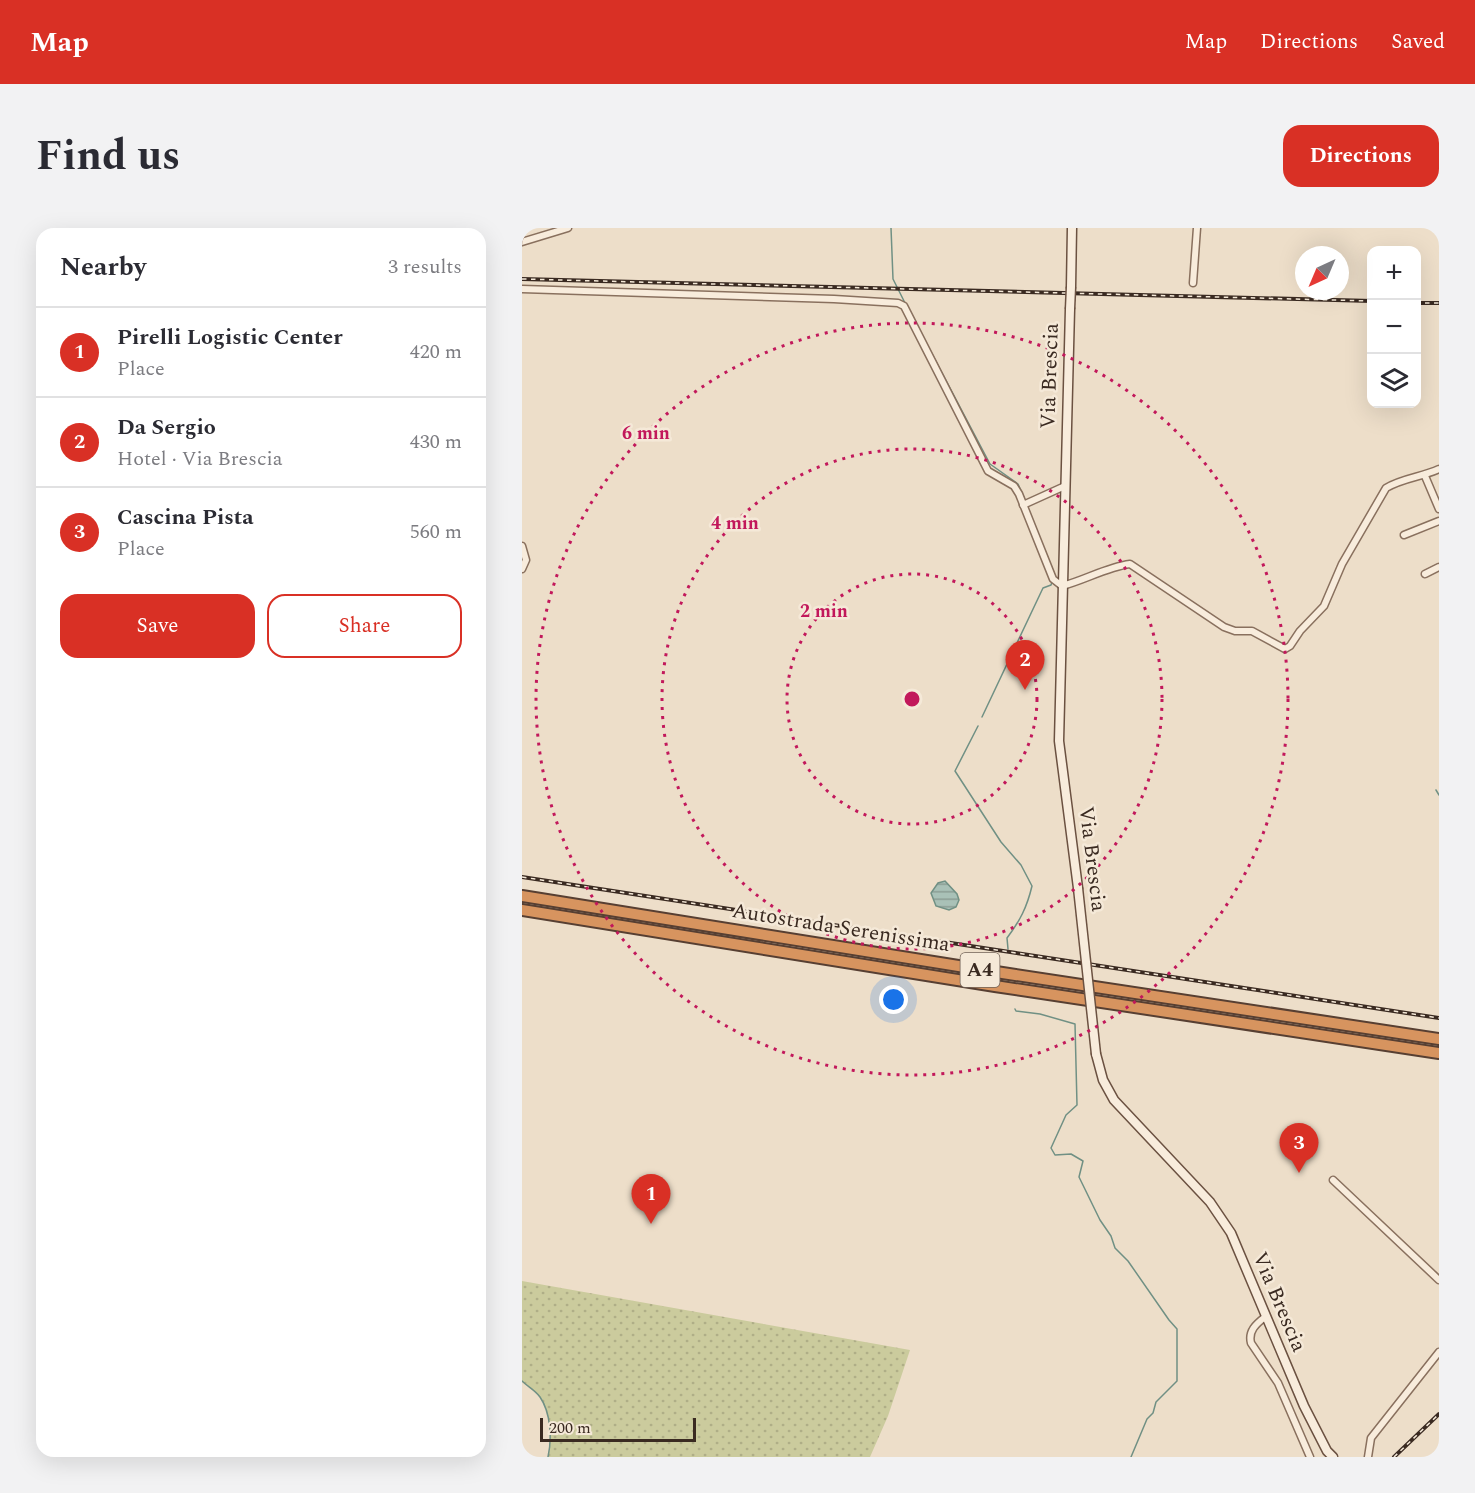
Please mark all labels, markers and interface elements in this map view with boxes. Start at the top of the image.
text: Map [30,21,89,64]
text: Map [1185,26,1227,58]
text: Directions [1260,26,1358,58]
text: Saved [1391,26,1445,58]
text: Find us [36,125,180,188]
button: Directions [1283,125,1439,187]
north arrow [1295,246,1349,300]
map controls [1367,246,1421,408]
button: + [1367,246,1421,300]
text: Nearby [60,247,146,287]
text: 3 results [388,252,462,282]
button: − [1367,300,1421,354]
text: Pirelli Logistic Center [117,321,343,354]
street label: Via Brescia [1032,322,1068,429]
text: 1 [74,337,85,367]
text: 420 m [410,337,462,367]
text: Place [117,354,165,384]
button: layers [1367,354,1421,408]
text: Da Sergio [117,411,216,444]
text: 6 min [622,420,670,447]
text: 2 [74,427,85,457]
text: 430 m [410,427,462,457]
text: Hotel · Via Brescia [117,444,283,474]
text: Cascina Pista [117,501,254,534]
text: 4 min [711,510,759,537]
text: 3 [74,517,85,547]
text: 560 m [410,517,462,547]
text: Place [117,534,165,564]
button: Save [60,594,255,658]
button: Share [267,594,462,658]
text: 2 min [800,598,848,625]
pin: 2 [1006,640,1044,690]
centre of rings [902,689,922,709]
street label: Via Brescia [1070,804,1114,914]
street label: Autostrada Serenissima [730,895,953,961]
road number: A4 [960,953,1000,987]
your location [879,985,908,1014]
pin: 3 [1280,1124,1318,1173]
pin: 1 [632,1174,670,1224]
street label: Via Brescia [1244,1247,1315,1358]
scale bar [540,1415,696,1442]
text: 200 m [549,1416,591,1440]

